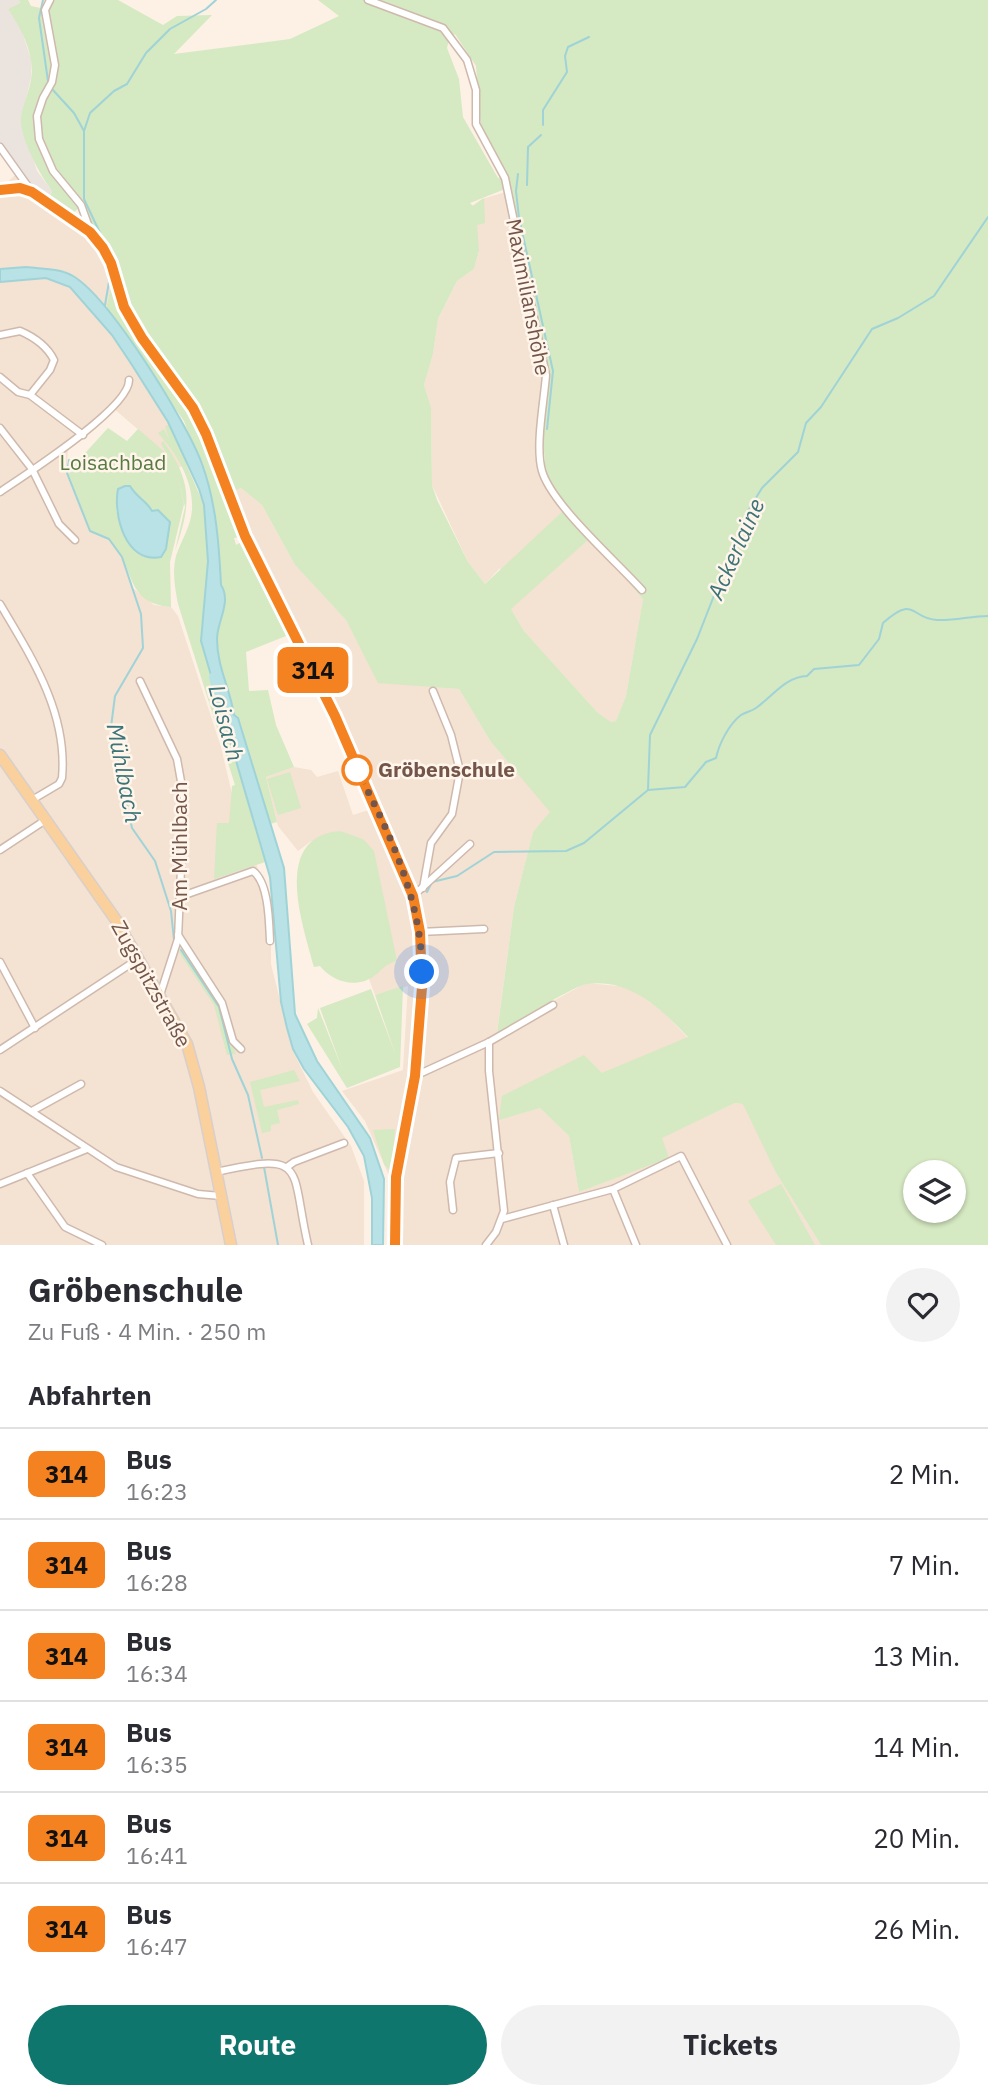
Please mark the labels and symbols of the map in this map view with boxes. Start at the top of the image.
street label: Maximilianshöhe [500,216,558,378]
park label: Loisachbad [60,448,166,476]
water label: Ackerlaine [699,493,771,604]
line badge: 314 [273,647,353,693]
water label: Loisach [202,681,252,764]
water label: Mühlbach [101,720,149,825]
marker: Gröbenschule [342,755,372,785]
place label: Gröbenschule [378,755,515,783]
street label: Am Mühlbach [165,781,193,911]
street label: Zugspitzstraße [105,915,198,1052]
your location [404,954,439,989]

